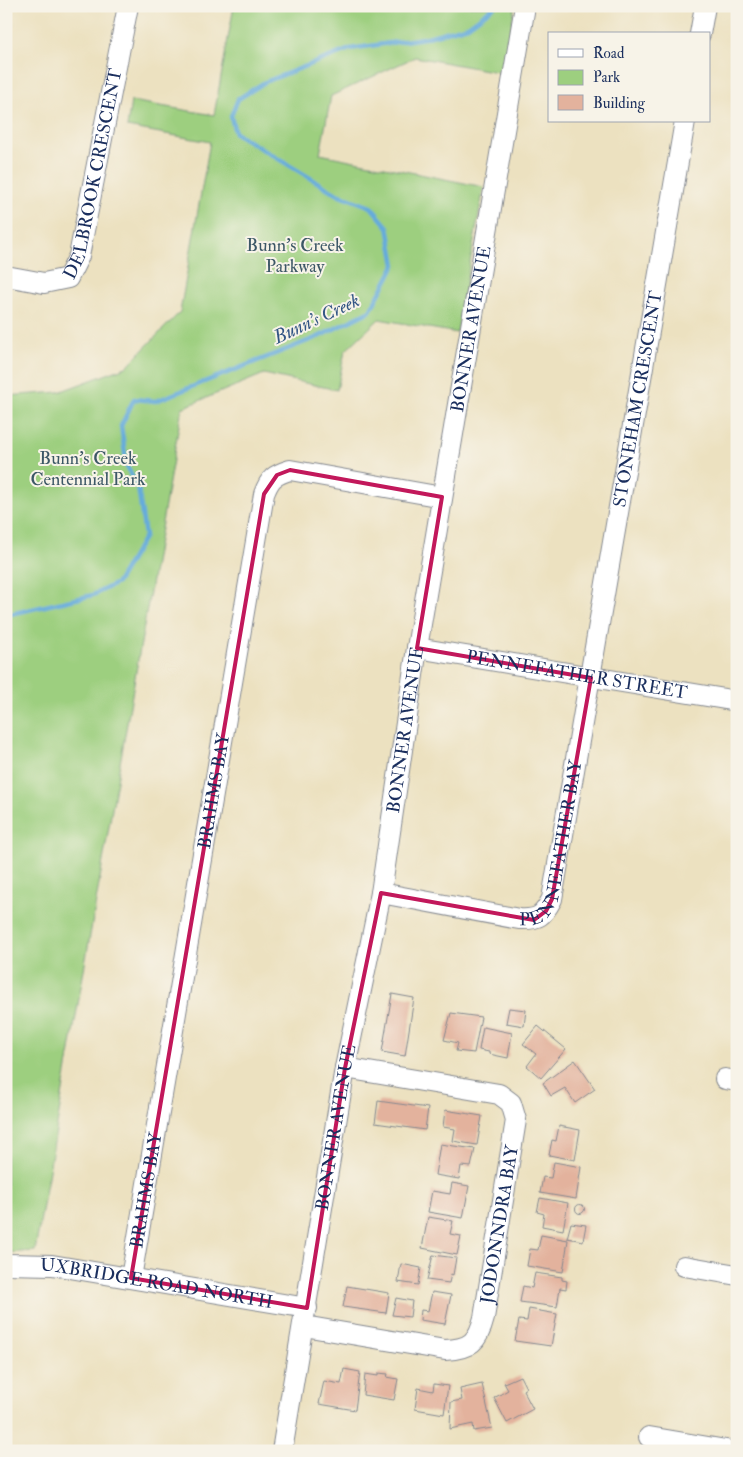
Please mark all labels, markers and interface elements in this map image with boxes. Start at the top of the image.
legend [548,32,710,122]
text: Road [593,44,625,63]
street label: DELBROOK CRESCENT [58,66,128,283]
text: Park [593,68,620,87]
text: Building [593,94,645,113]
park label: Bunn's Creek Parkway [246,234,344,278]
street label: BONNER AVENUE [446,244,496,414]
water label: Bunn's Creek [268,288,364,350]
street label: STONEHAM CRESCENT [608,288,668,509]
park label: Bunn's Creek Centennial Park [30,447,146,491]
street label: BONNER AVENUE [382,645,429,815]
street label: PENNEFATHER STREET [465,645,690,705]
street label: BRAHMS BAY [193,731,235,851]
street label: PENNEFATHER BAY [519,758,588,931]
street label: BONNER AVENUE [311,1042,362,1212]
street label: BRAHMS BAY [125,1130,168,1250]
street label: JODONNDRA BAY [475,1143,524,1306]
street label: UXBRIDGE ROAD NORTH [40,1254,274,1314]

